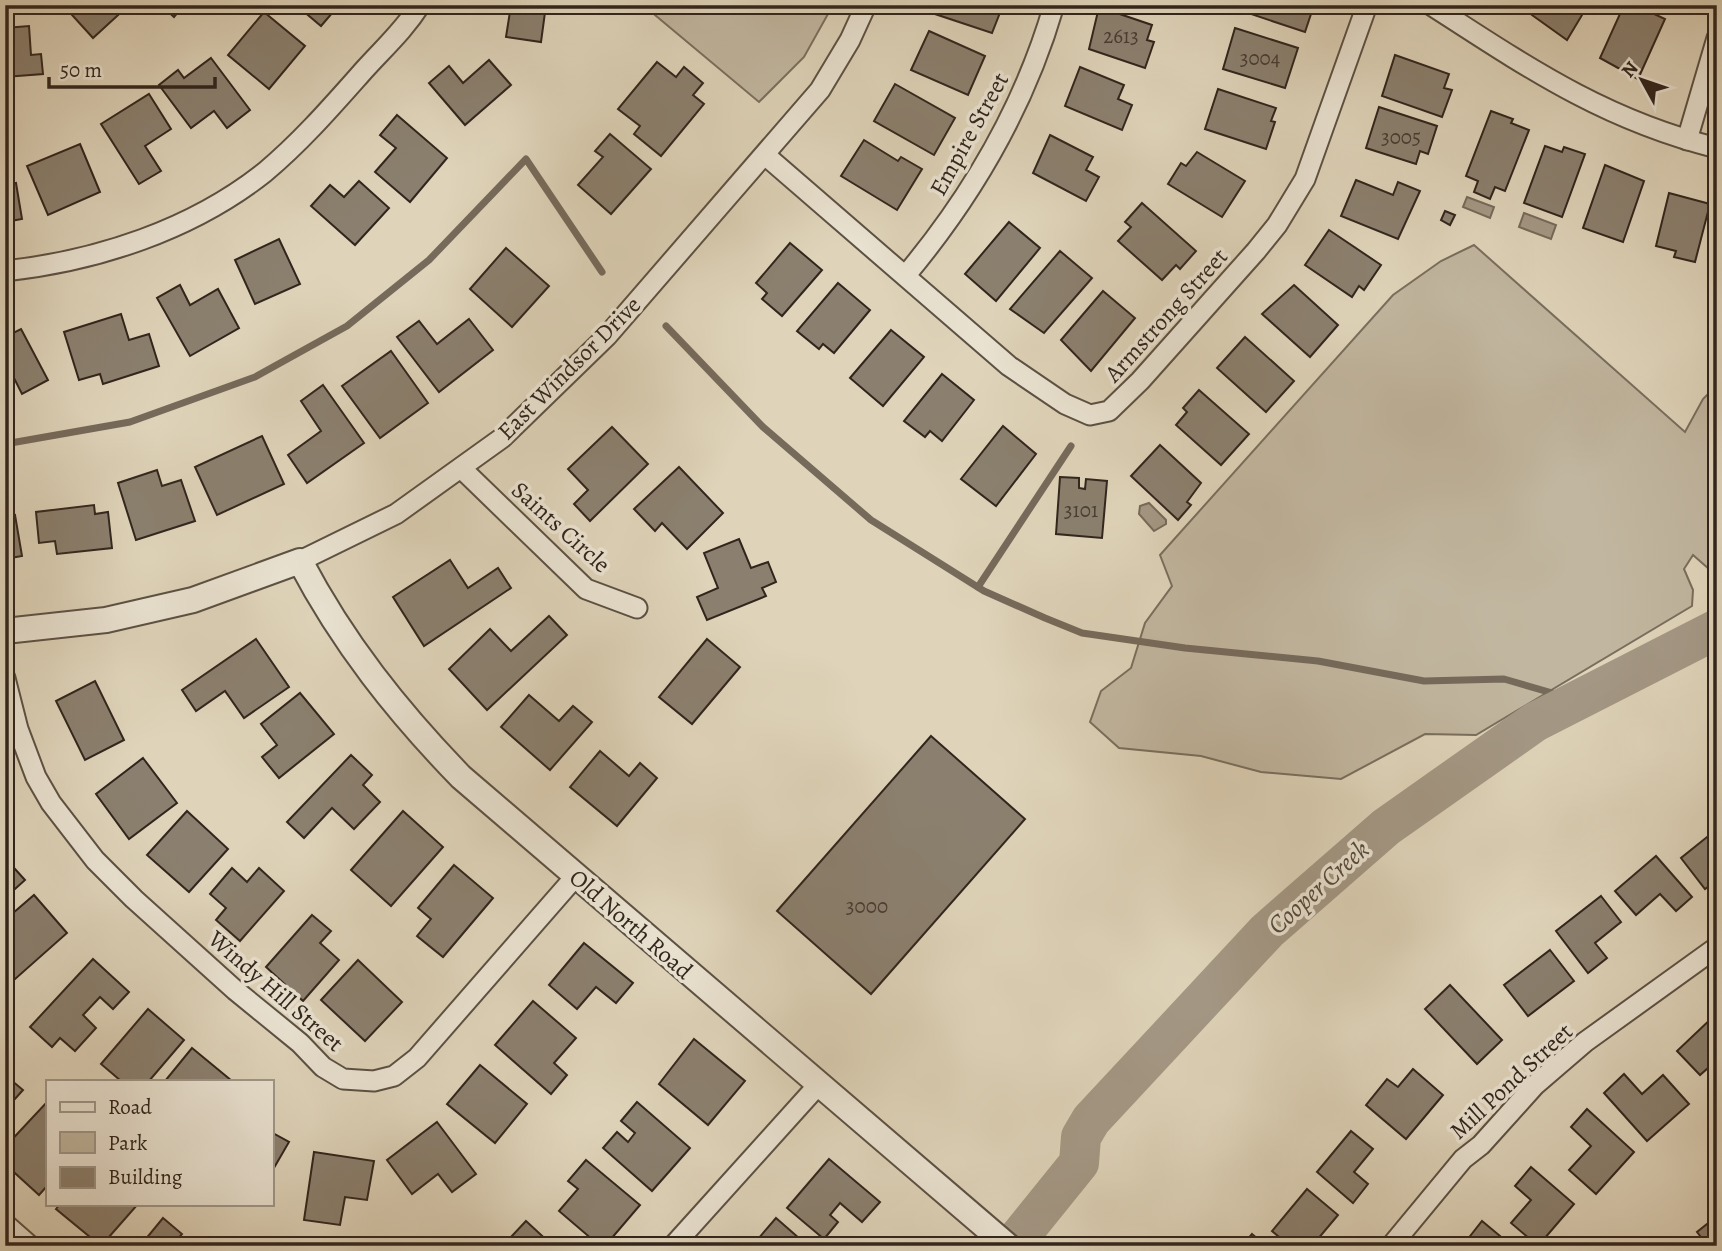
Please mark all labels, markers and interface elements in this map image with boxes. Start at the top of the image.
house number: 2613 [1103,22,1139,50]
house number: 3004 [1240,44,1280,72]
scale bar [49,46,215,90]
north arrow [1606,46,1676,116]
text: 50 m [60,56,102,84]
text: N [1615,56,1644,83]
street label: Empire Street [922,67,1016,201]
house number: 3005 [1381,123,1421,151]
street label: Armstrong Street [1097,241,1235,390]
street label: East Windsor Drive [490,289,648,447]
street label: Saints Circle [505,474,617,580]
house number: 3101 [1064,496,1098,524]
water label: Cooper Creek [1260,832,1377,942]
street label: Old North Road [563,862,699,986]
house number: 3000 [846,892,888,920]
street label: Windy Hill Street [201,923,351,1059]
street label: Mill Pond Street [1443,1016,1579,1146]
legend [46,1080,273,1206]
text: Road [108,1093,152,1121]
text: Park [108,1129,148,1157]
text: Building [108,1163,183,1191]

